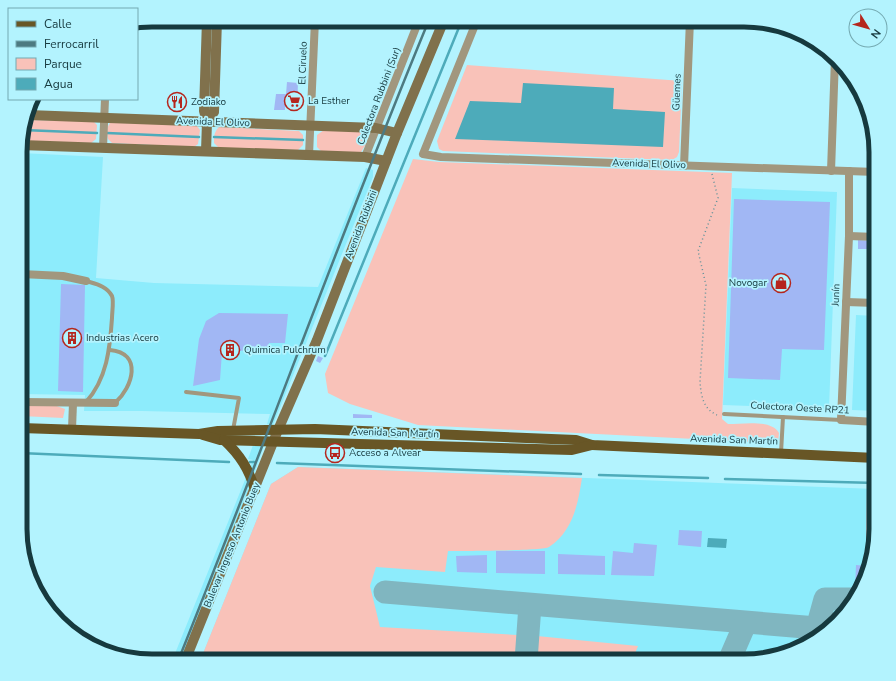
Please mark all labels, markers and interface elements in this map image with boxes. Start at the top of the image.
legend [8,8,138,100]
north arrow [848,8,888,48]
text: Calle [44,16,72,32]
text: N [867,26,884,42]
text: Ferrocarril [44,36,99,52]
street label: El Ciruelo [295,41,311,85]
street label: Colectora Rubbini (Sur) [354,45,404,147]
text: Parque [44,56,82,72]
street label: Güemes [669,73,685,111]
text: Agua [44,76,73,92]
supermarket icon: La Esther [283,90,305,112]
restaurant icon: Zodiako [166,91,188,113]
place label: La Esther [308,94,350,108]
place label: Zodiako [191,95,227,109]
street label: Avenida El Olivo [176,114,251,130]
street label: Avenida El Olivo [612,156,687,172]
street label: Avenida Rubbini [341,188,381,262]
shop icon: Novogar [770,272,792,294]
place label: Novogar [729,276,767,290]
street label: Junín [829,283,843,308]
building icon: Industrias Acero [61,327,83,349]
place label: Industrias Acero [86,331,159,345]
building icon: Quimica Pulchrum [219,339,241,361]
place label: Quimica Pulchrum [244,343,326,357]
street label: Colectora Oeste RP21 [750,398,850,418]
street label: Avenida San Martín [351,424,439,442]
street label: Avenida San Martín [690,431,778,449]
bus stop icon: Acceso a Alvear [324,442,346,464]
place label: Acceso a Alvear [349,446,421,460]
street label: Bulevar Ingreso Antonio Buey [200,480,264,610]

